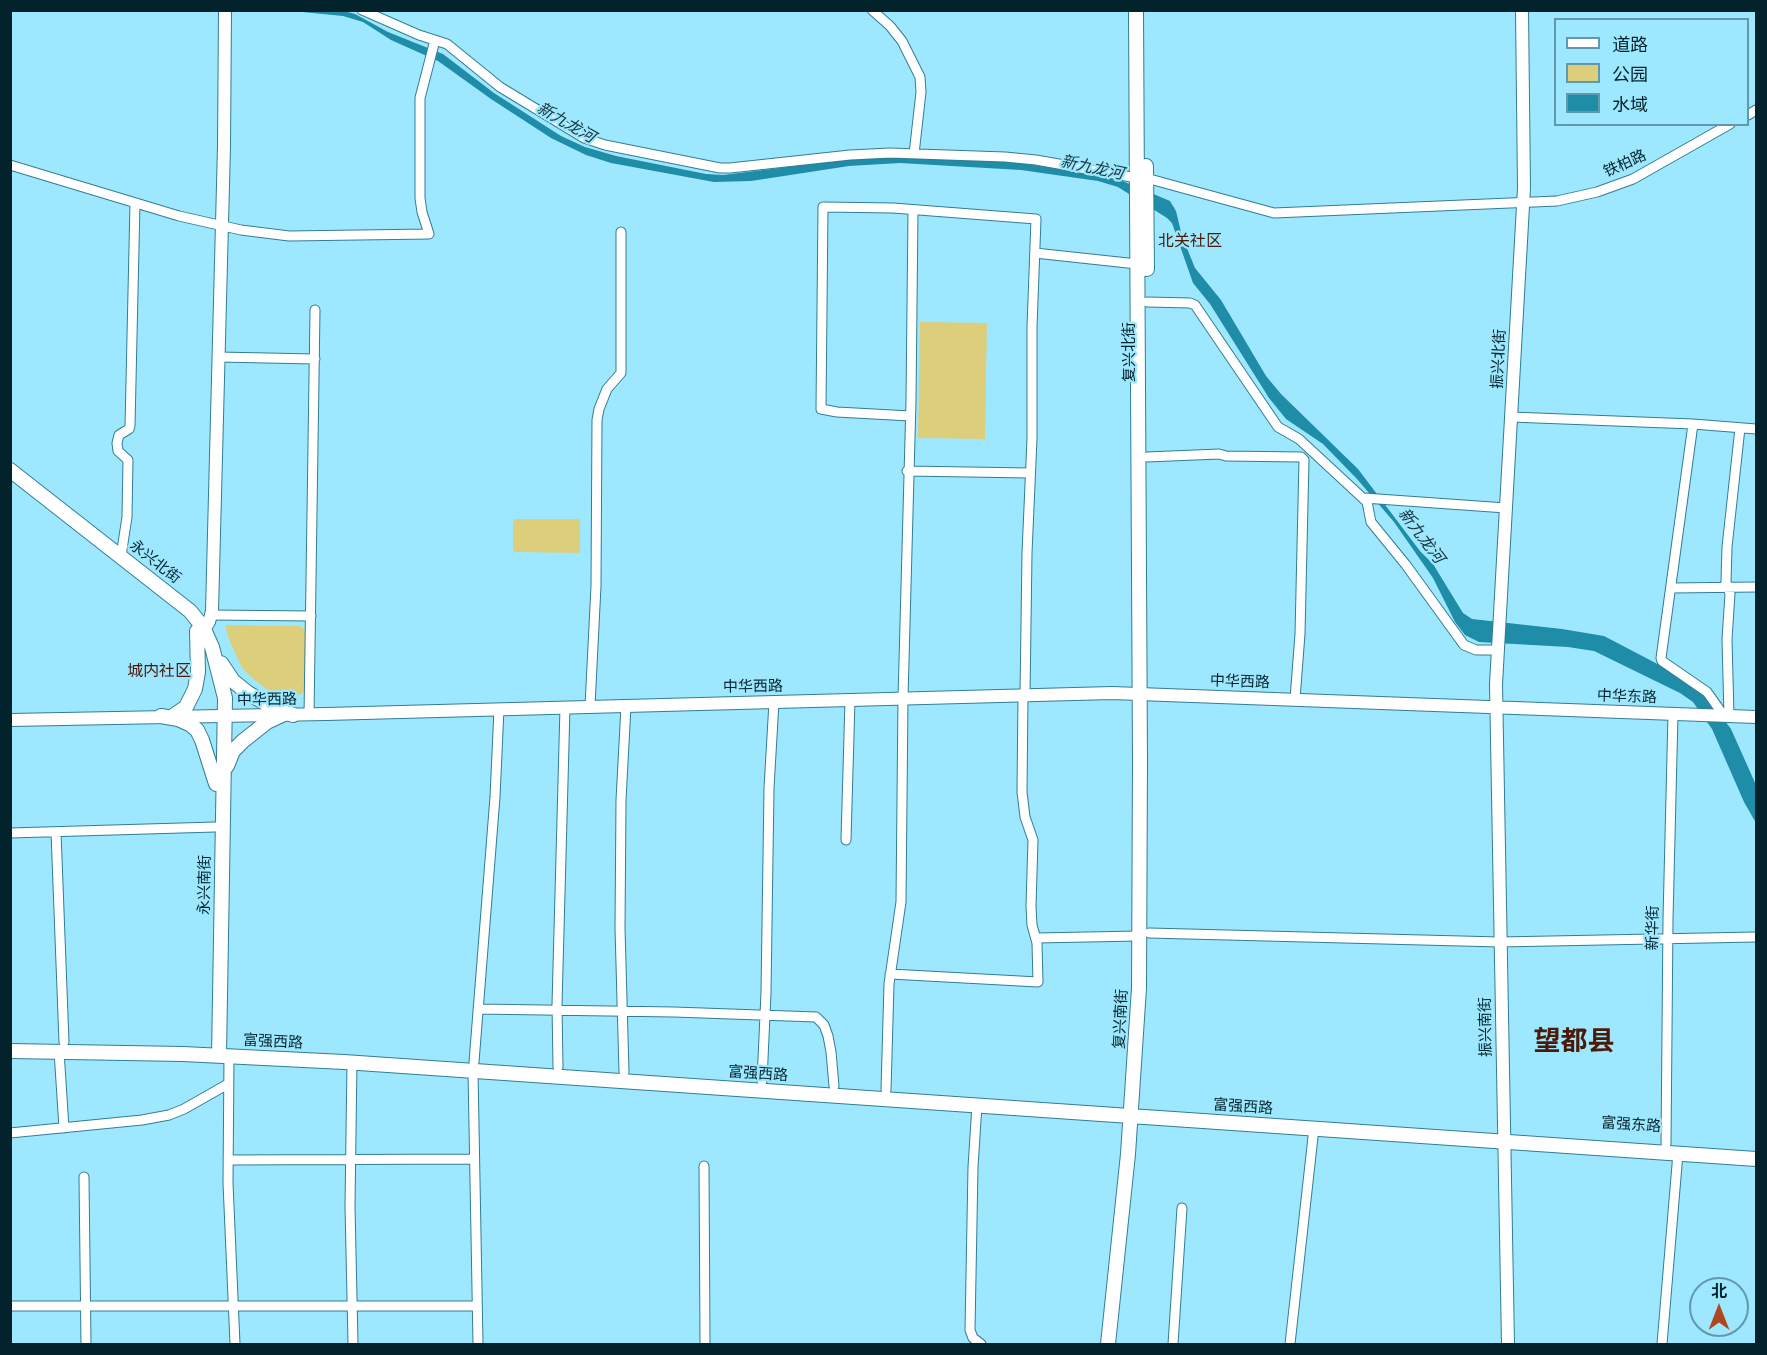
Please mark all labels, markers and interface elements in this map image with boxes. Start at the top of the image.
legend [1554,18,1749,126]
text: 道路 [1612,33,1648,56]
text: 公园 [1612,63,1648,86]
text: 水域 [1612,93,1648,116]
water label: 新九龙河 [533,99,599,147]
street label: 铁柏路 [1601,147,1649,181]
water label: 新九龙河 [1059,152,1125,184]
district label: 北关社区 [1158,231,1222,251]
street label: 复兴北街 [1121,322,1139,382]
street label: 振兴北街 [1488,329,1510,389]
water label: 新九龙河 [1394,505,1448,567]
street label: 永兴北街 [126,536,184,588]
district label: 城内社区 [127,661,191,681]
street label: 中华西路 [1210,672,1270,692]
street label: 中华西路 [723,677,783,697]
street label: 中华东路 [1597,687,1657,707]
street label: 中华西路 [237,690,297,710]
street label: 永兴南街 [195,855,215,915]
street label: 新华街 [1644,905,1662,951]
street label: 复兴南街 [1110,989,1132,1049]
street label: 振兴南街 [1476,997,1496,1057]
district label: 望都县 [1534,1026,1614,1058]
street label: 富强西路 [243,1031,303,1053]
street label: 富强西路 [727,1063,789,1085]
street label: 富强西路 [1212,1096,1274,1118]
street label: 富强东路 [1600,1114,1662,1136]
north arrow [1689,1277,1749,1337]
text: 北 [1711,1281,1727,1301]

